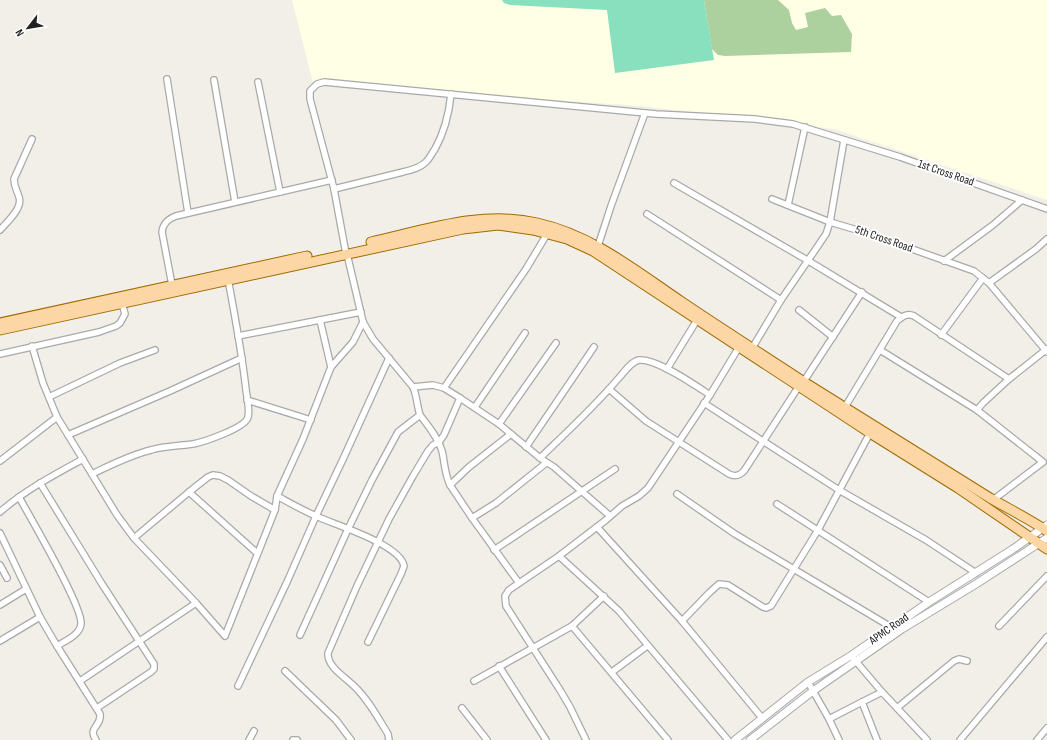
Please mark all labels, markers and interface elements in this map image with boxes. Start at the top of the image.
north arrow [8,8,48,48]
text: N [13,27,27,39]
street label: 1st Cross Road [916,156,976,190]
street label: 5th Cross Road [853,222,915,256]
street label: APMC Road [865,610,912,649]

